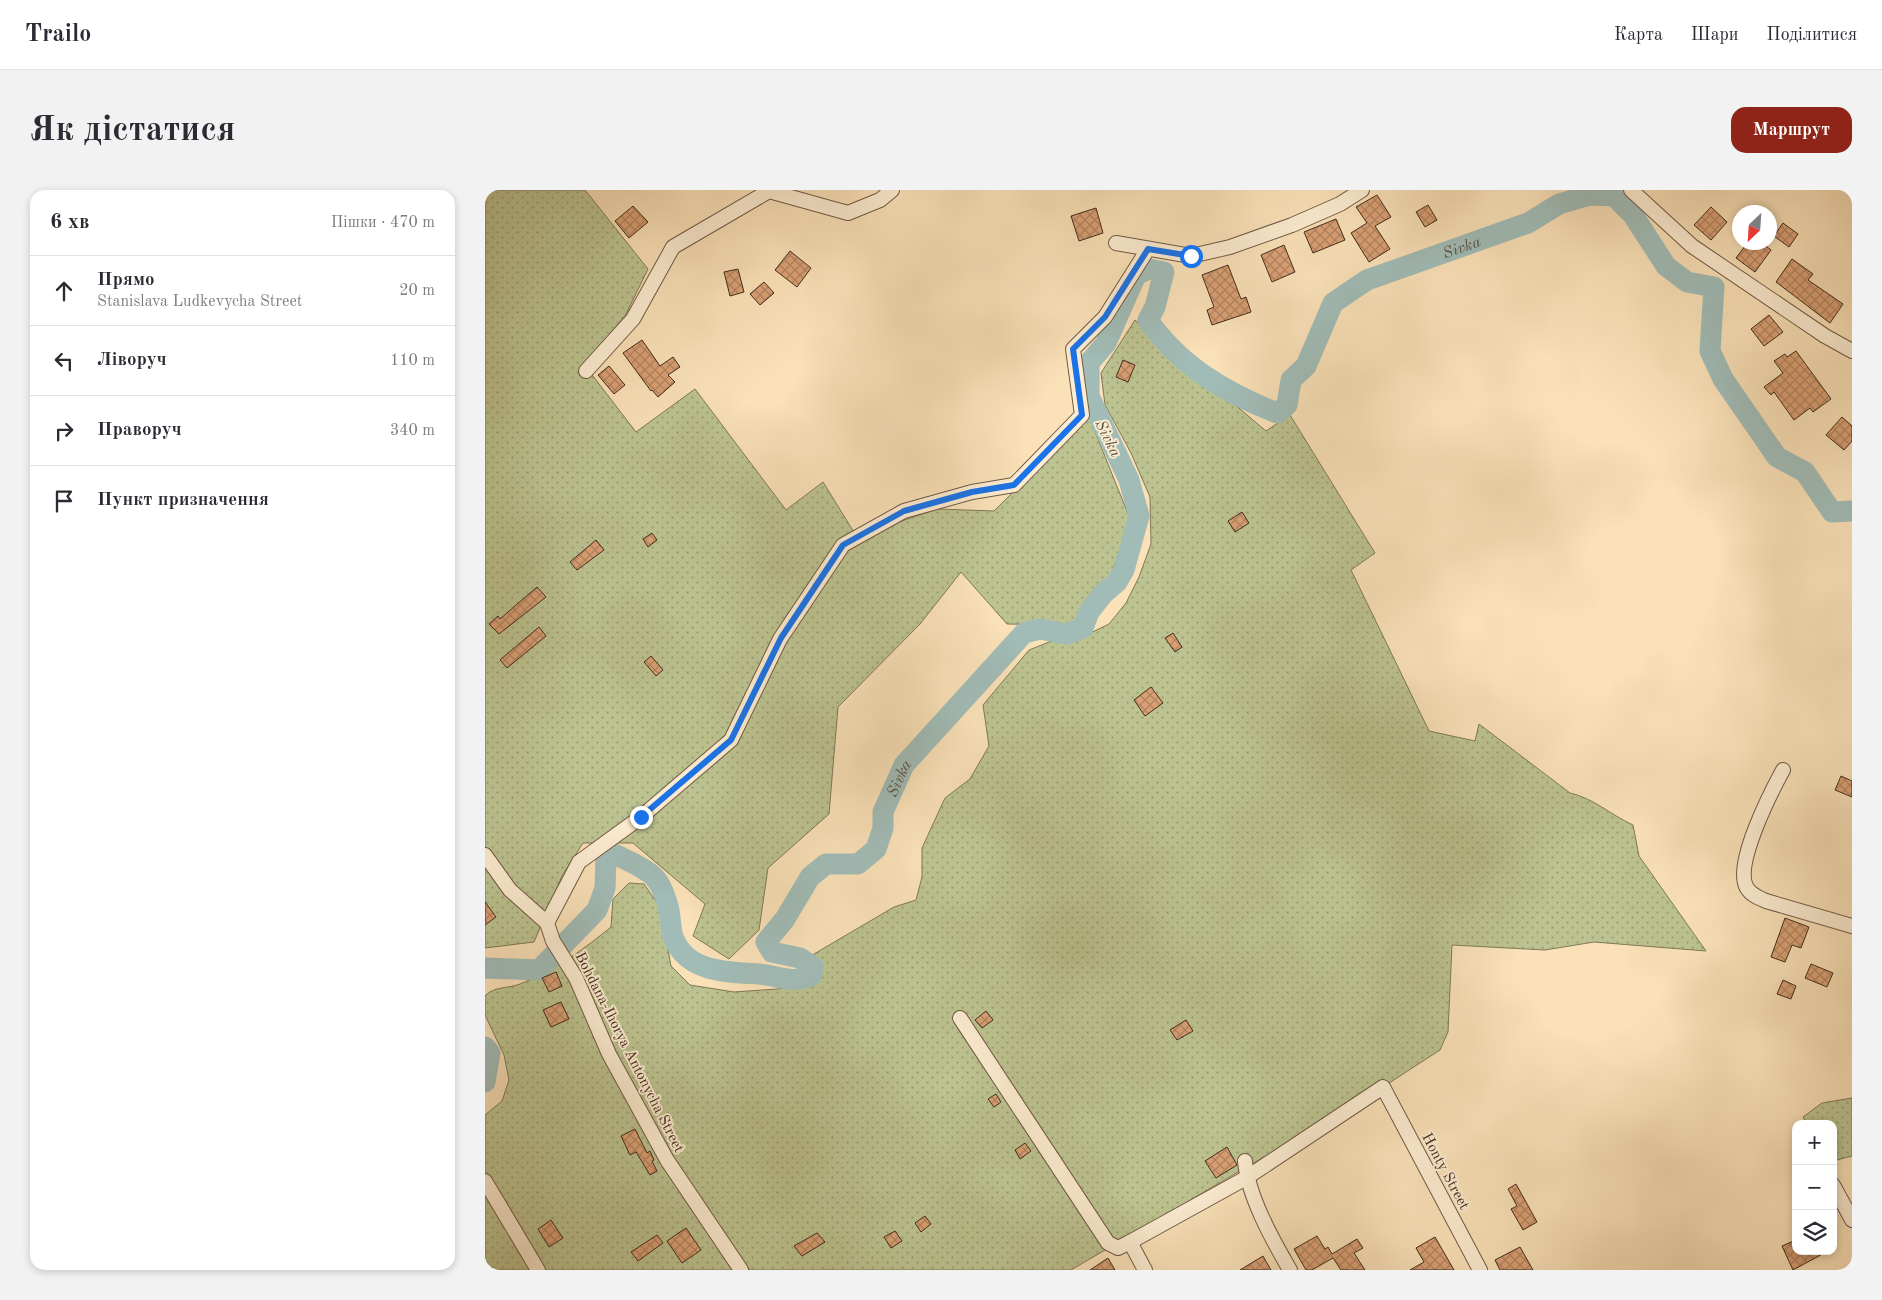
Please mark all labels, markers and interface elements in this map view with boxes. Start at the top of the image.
text: Trailo [25,23,91,47]
text: Карта [1614,26,1663,44]
text: Шари [1691,26,1739,44]
text: Поділитися [1767,26,1857,44]
button: Маршрут [1731,107,1852,153]
text: Як дістатися [30,113,235,148]
north arrow [1732,205,1777,250]
text: 6 хв [50,212,89,233]
text: Пішки · 470 m [331,215,435,231]
water label: Sivka [1441,234,1484,263]
route start [1180,245,1203,268]
text: Прямо [97,271,155,290]
icon: ahead [50,277,78,305]
text: 20 m [399,283,435,299]
text: Stanislava Ludkevycha Street [97,294,302,310]
icon: left [50,347,78,375]
text: Ліворуч [97,351,167,370]
text: 110 m [390,353,435,369]
icon: right [50,417,78,445]
water label: Sivka [1091,418,1123,460]
text: Праворуч [97,421,182,440]
text: 340 m [390,423,435,439]
icon: arrive [50,487,78,515]
text: Пункт призначення [97,491,269,510]
water label: Sivka [885,757,915,800]
route end [630,806,653,829]
street label: Bohdana-Ihorya Antonycha Street [571,950,686,1155]
map controls [1792,1120,1837,1255]
button: + [1792,1120,1837,1165]
street label: Honty Street [1418,1131,1471,1213]
button: − [1792,1165,1837,1210]
button: layers [1792,1210,1837,1255]

